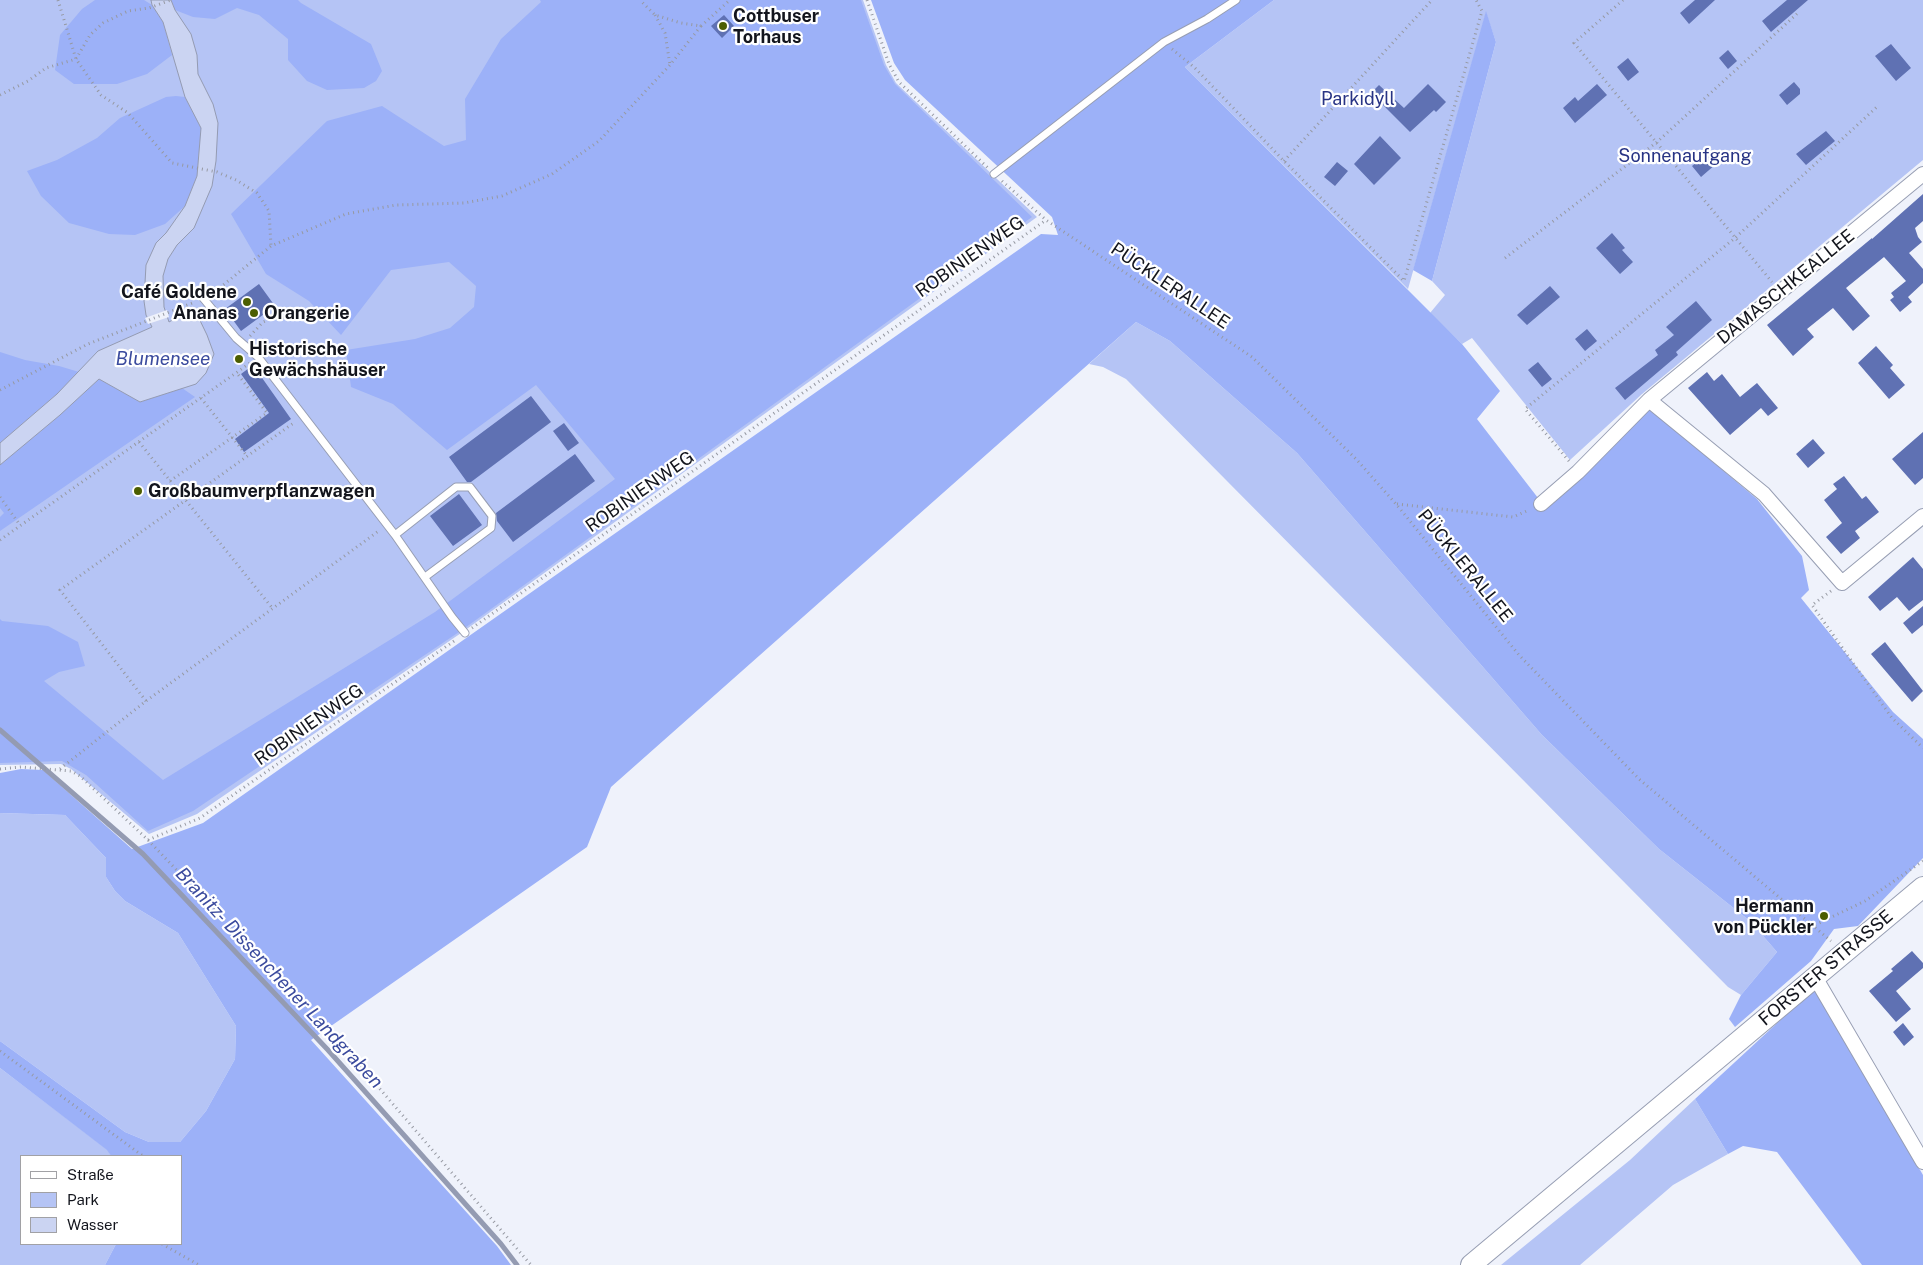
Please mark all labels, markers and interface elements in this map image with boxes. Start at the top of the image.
place label: Cottbuser Torhaus [733,5,819,48]
marker: Cottbuser Torhaus [717,20,729,32]
park label: Parkidyll [1321,88,1395,110]
park label: Sonnenaufgang [1618,145,1752,167]
street label: ROBINIENWEG [912,212,1028,302]
street label: DAMASCHKEALLEE [1713,225,1859,349]
street label: PÜCKLERALLEE [1106,238,1234,334]
place label: Café Goldene Ananas [121,281,237,324]
marker: Café Goldene Ananas [241,296,253,308]
place label: Orangerie [264,302,350,324]
marker: Orangerie [248,307,260,319]
place label: Historische Gewächshäuser [249,338,385,380]
water label: Blumensee [116,348,210,370]
marker: Historische Gewächshäuser [233,353,245,365]
street label: ROBINIENWEG [582,447,698,537]
place label: Großbaumverpflanzwagen [148,480,375,502]
marker: Großbaumverpflanzwagen [132,485,144,497]
street label: PÜCKLERALLEE [1413,505,1517,627]
street label: ROBINIENWEG [251,680,367,770]
water label: Branitz- Dissenchener Landgraben [171,863,387,1093]
place label: Hermann von Pückler [1714,895,1814,938]
street label: FORSTER STRASSE [1754,906,1898,1030]
marker: Hermann von Pückler [1818,910,1830,922]
legend [20,1155,182,1245]
text: Straße [67,1166,114,1183]
text: Park [67,1191,99,1208]
text: Wasser [67,1216,118,1233]

